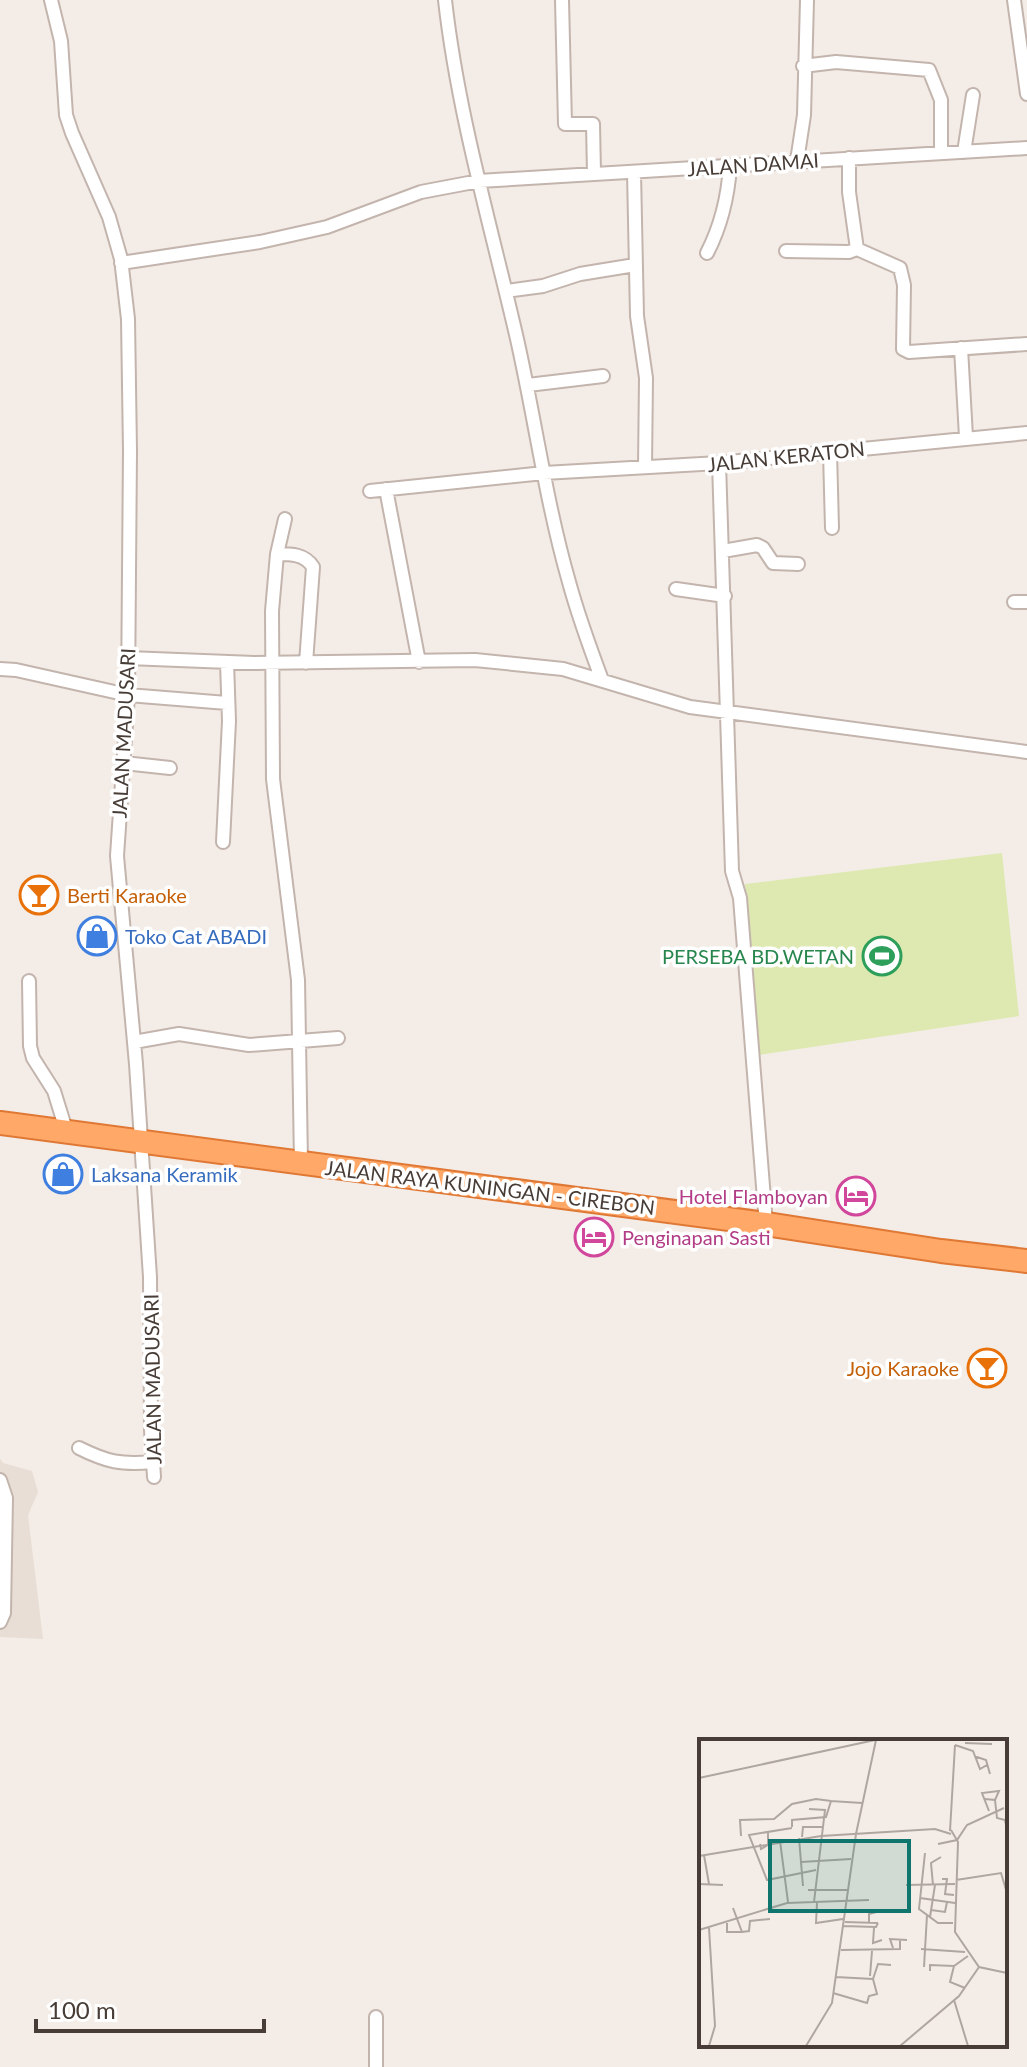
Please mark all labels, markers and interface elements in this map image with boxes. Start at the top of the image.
street label: JALAN DAMAI [686,147,820,181]
street label: JALAN KERATON [706,436,866,476]
street label: JALAN MADUSARI [107,647,139,819]
bar icon: Berti Karaoke [18,874,60,916]
place label: Berti Karaoke [67,883,187,907]
shop icon: Toko Cat ABADI [76,915,118,957]
place label: Toko Cat ABADI [125,924,267,948]
sports icon: PERSEBA BD.WETAN [861,935,903,977]
place label: PERSEBA BD.WETAN [662,944,854,968]
shop icon: Laksana Keramik [42,1153,84,1195]
street label: JALAN RAYA KUNINGAN - CIREBON [324,1155,656,1219]
place label: Laksana Keramik [91,1162,239,1186]
hotel icon: Hotel Flamboyan [835,1175,877,1217]
place label: Hotel Flamboyan [679,1184,828,1208]
hotel icon: Penginapan Sasti [573,1216,615,1258]
place label: Penginapan Sasti [622,1225,771,1249]
street label: JALAN MADUSARI [139,1294,165,1464]
bar icon: Jojo Karaoke [966,1347,1008,1389]
place label: Jojo Karaoke [847,1356,959,1380]
inset map [699,1739,1007,2047]
scale bar [36,1983,264,2033]
text: 100 m [48,1995,116,2024]

